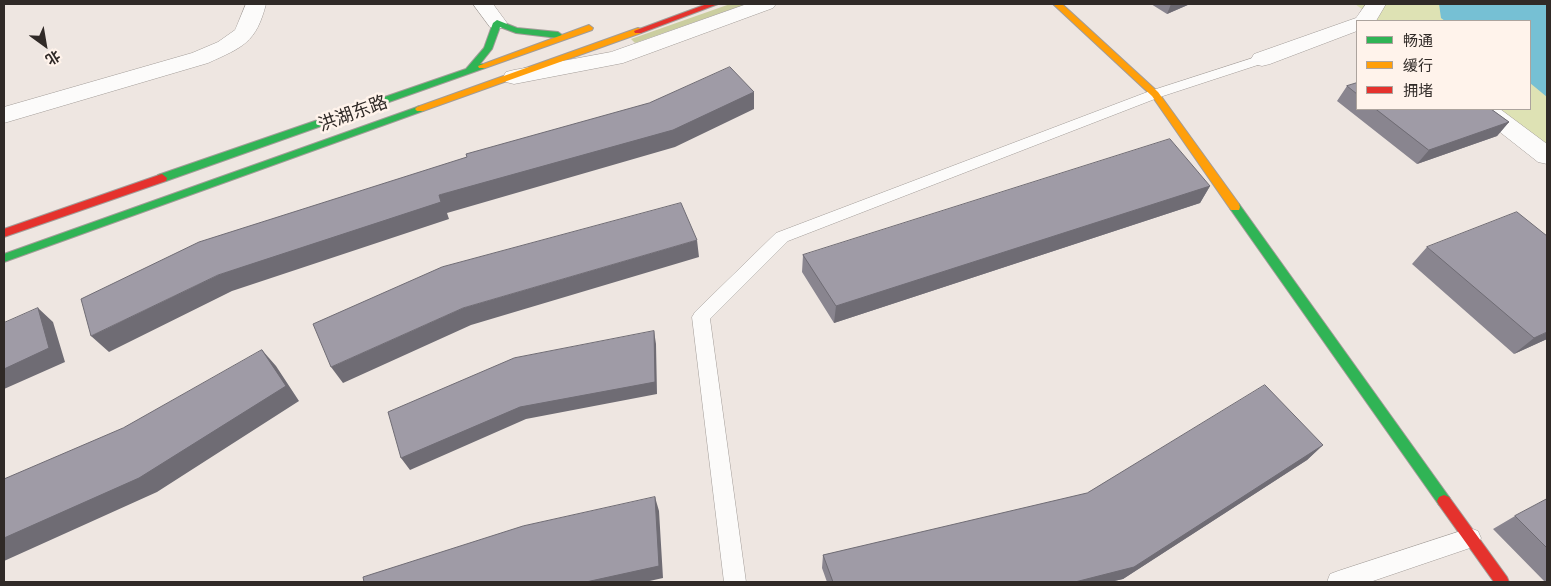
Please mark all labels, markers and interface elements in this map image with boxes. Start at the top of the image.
north arrow [20,20,70,70]
legend [1356,20,1531,110]
text: 畅通 [1403,31,1433,50]
text: 北 [42,46,64,69]
text: 缓行 [1403,56,1433,75]
text: 拥堵 [1403,81,1433,100]
street label: 洪湖东路 [315,92,391,136]

